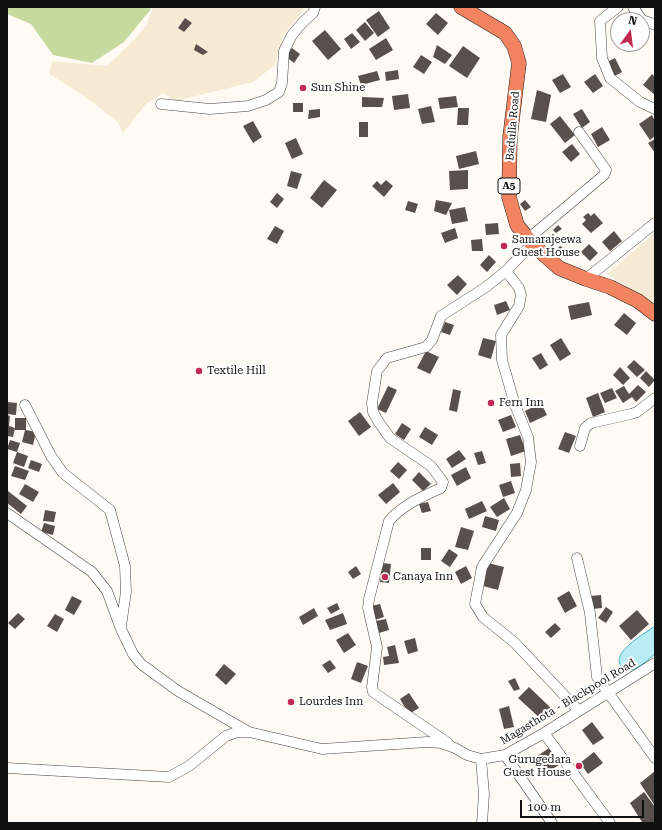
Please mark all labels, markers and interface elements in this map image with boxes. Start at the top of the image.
north arrow [610,12,650,52]
text: N [627,14,638,28]
place label: Sun Shine [311,81,365,95]
marker: Sun Shine [298,83,308,93]
street label: Badulla Road [503,91,523,161]
road number: A5 [498,178,520,194]
place label: Samarajeewa Guest House [512,233,581,259]
marker: Samarajeewa Guest House [499,241,509,251]
place label: Textile Hill [207,364,266,378]
marker: Textile Hill [194,366,204,376]
place label: Fern Inn [499,396,544,410]
marker: Fern Inn [486,398,496,408]
place label: Canaya Inn [393,570,453,584]
marker: Canaya Inn [380,572,390,582]
street label: Magasthota - Blackpool Road [498,656,638,748]
place label: Lourdes Inn [299,695,363,709]
marker: Lourdes Inn [286,697,296,707]
place label: Gurugedara Guest House [503,753,571,779]
marker: Gurugedara Guest House [574,761,584,771]
scale bar [522,792,646,818]
text: 100 m [527,800,561,814]

